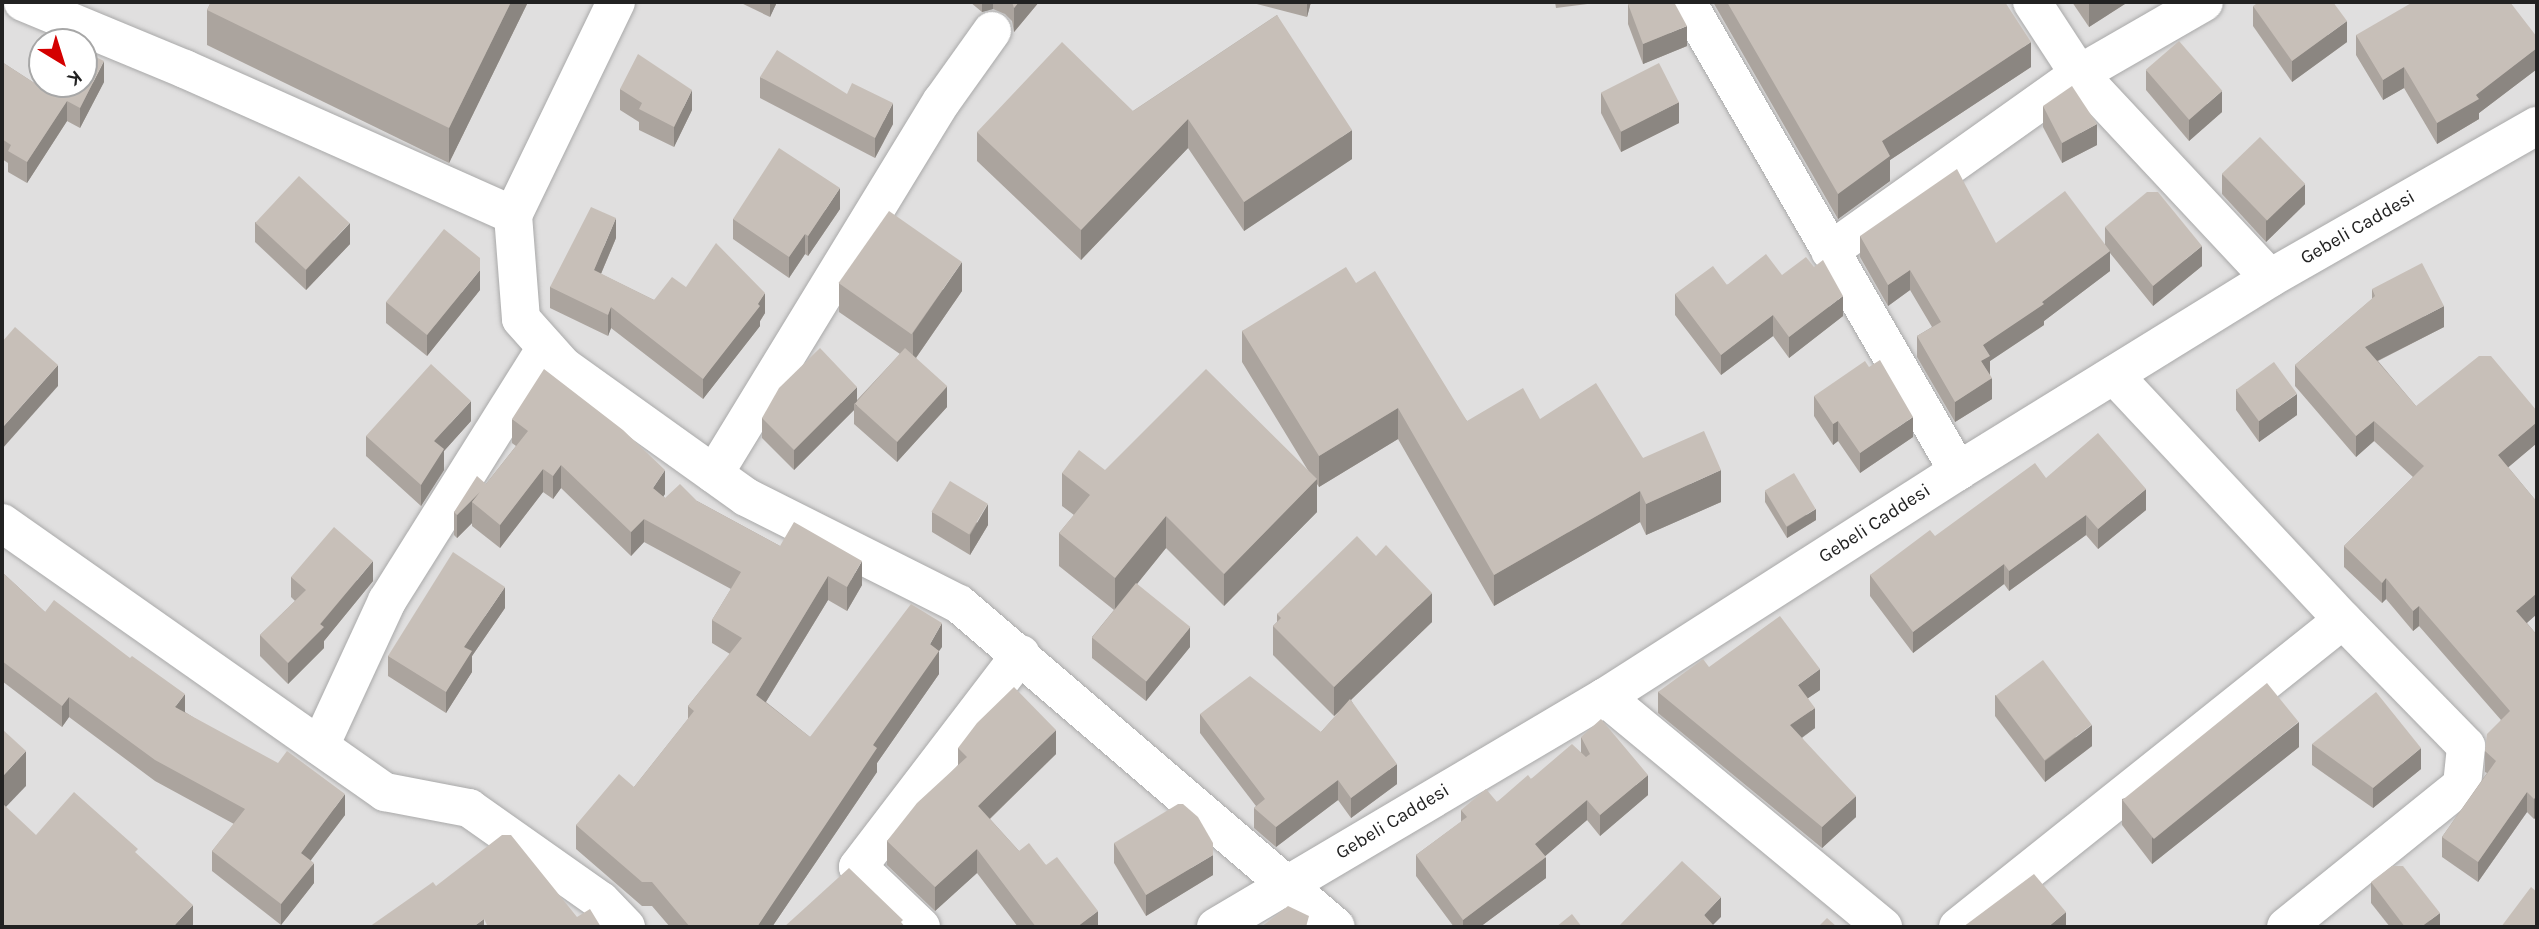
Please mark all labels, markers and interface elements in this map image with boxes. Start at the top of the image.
north arrow [28,28,98,98]
text: K [63,65,86,90]
street label: Gebeli Caddesi [2297,186,2419,270]
street label: Gebeli Caddesi [1815,479,1935,569]
street label: Gebeli Caddesi [1332,779,1454,865]

